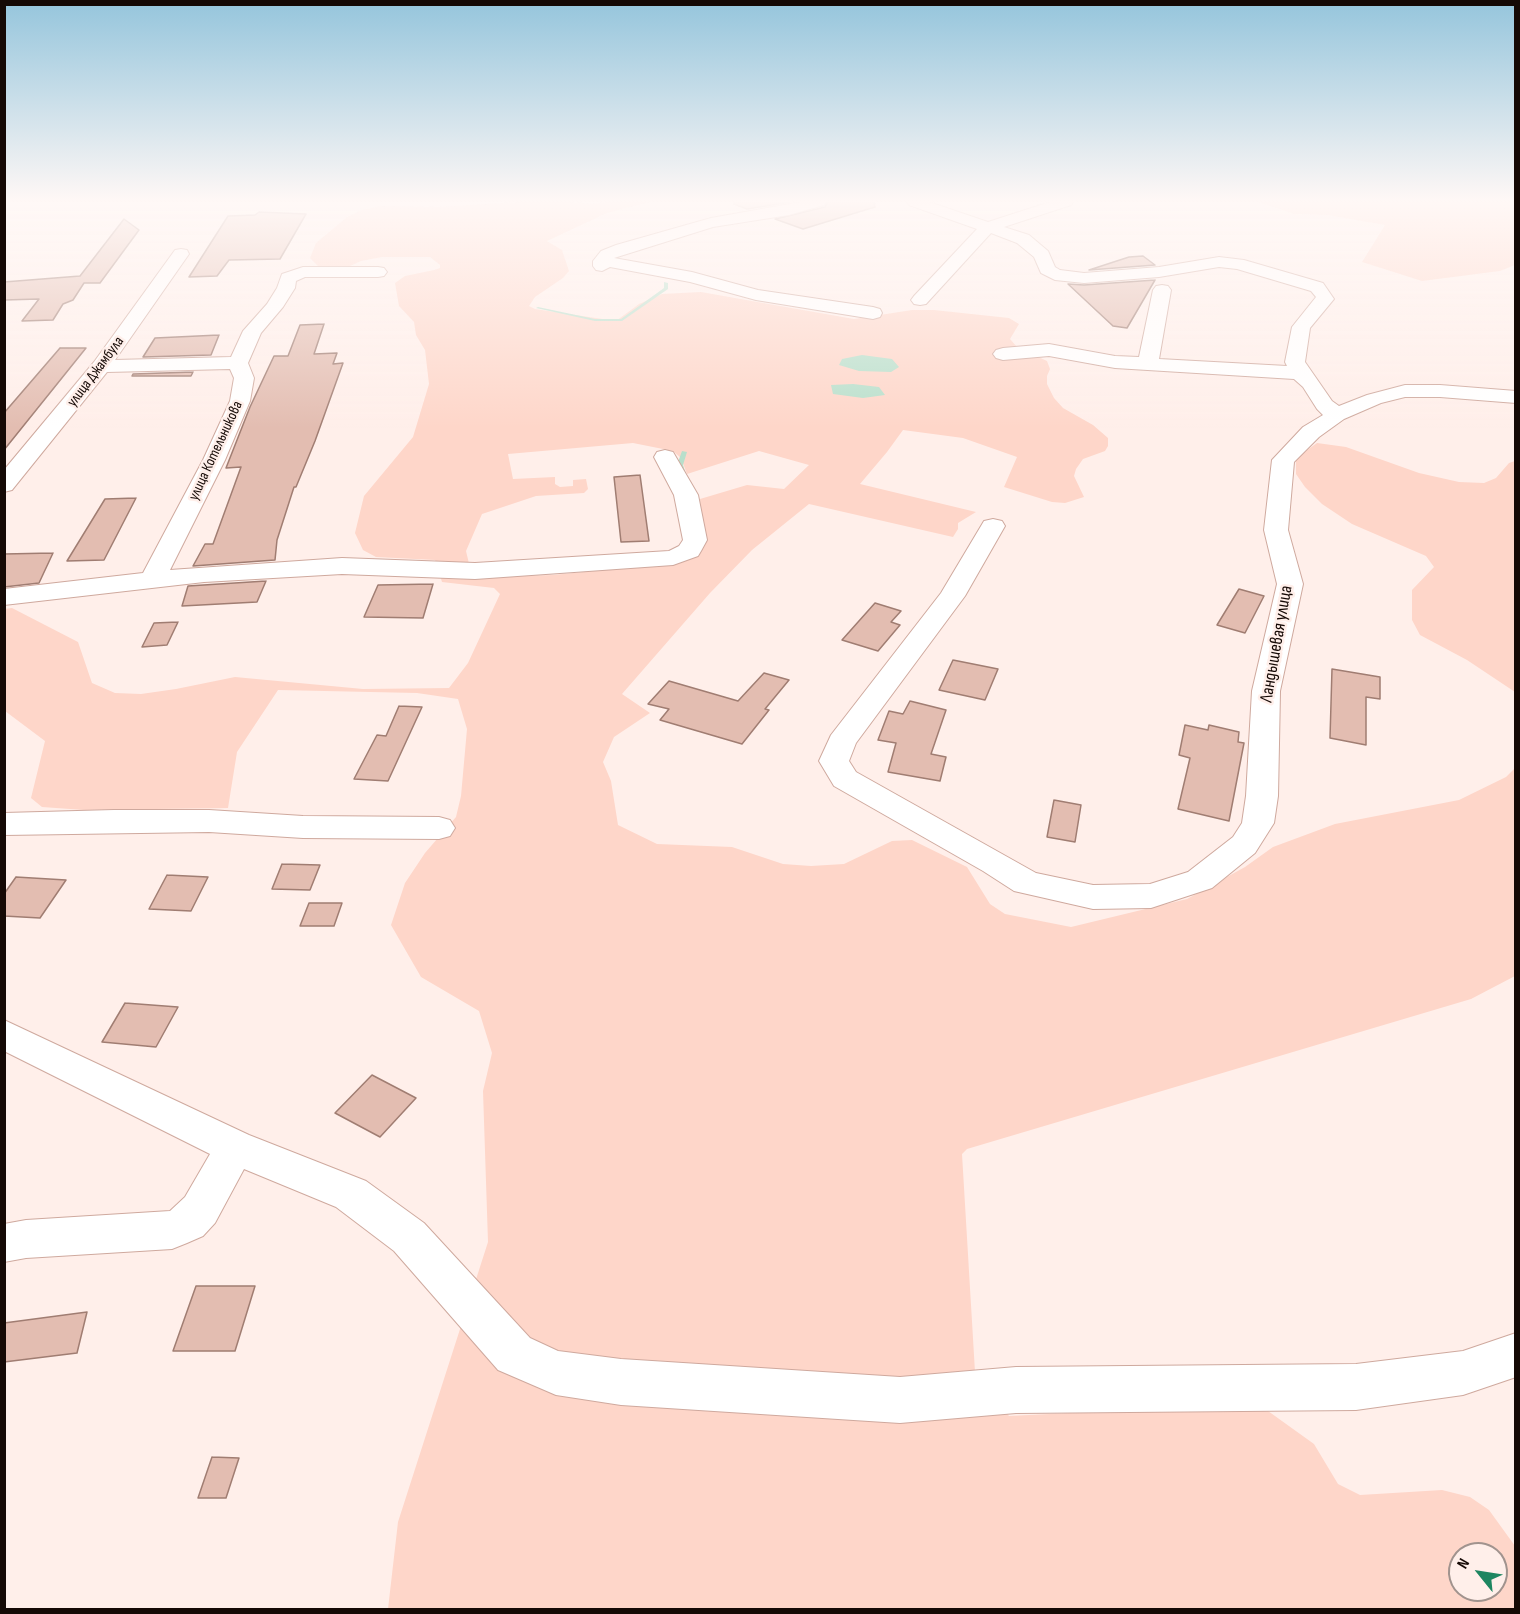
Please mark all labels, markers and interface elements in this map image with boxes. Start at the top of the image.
street label: улица Джамбула [64,333,128,411]
street label: улица Котельникова [185,398,247,504]
street label: Ландышевая улица [1256,584,1298,704]
north arrow [1448,1542,1508,1602]
text: N [1453,1555,1474,1572]

